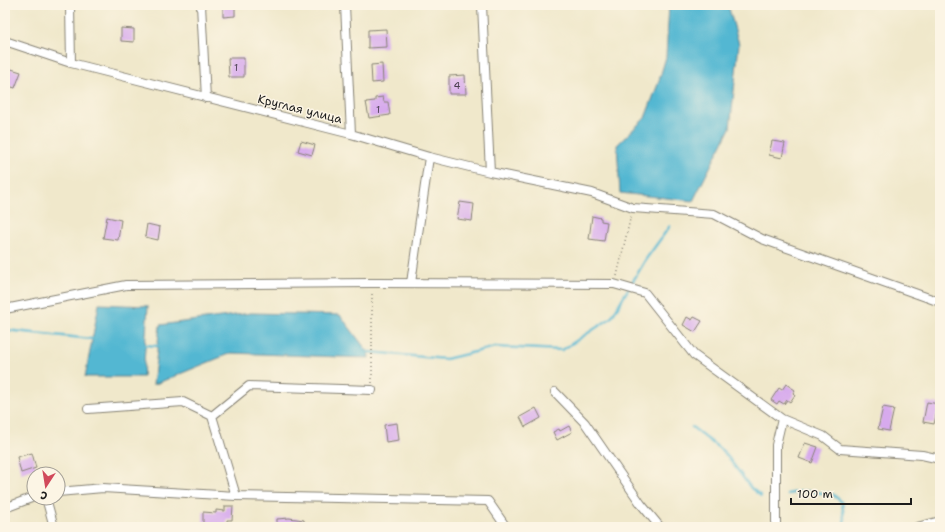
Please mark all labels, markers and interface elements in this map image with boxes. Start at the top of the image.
house number: 1 [234,61,238,74]
house number: 4 [454,79,461,92]
street label: Круглая улица [256,91,344,127]
house number: 1 [376,103,380,116]
north arrow [26,466,66,506]
scale bar [791,480,911,506]
text: 100 m [797,486,833,502]
text: С [39,487,49,503]

